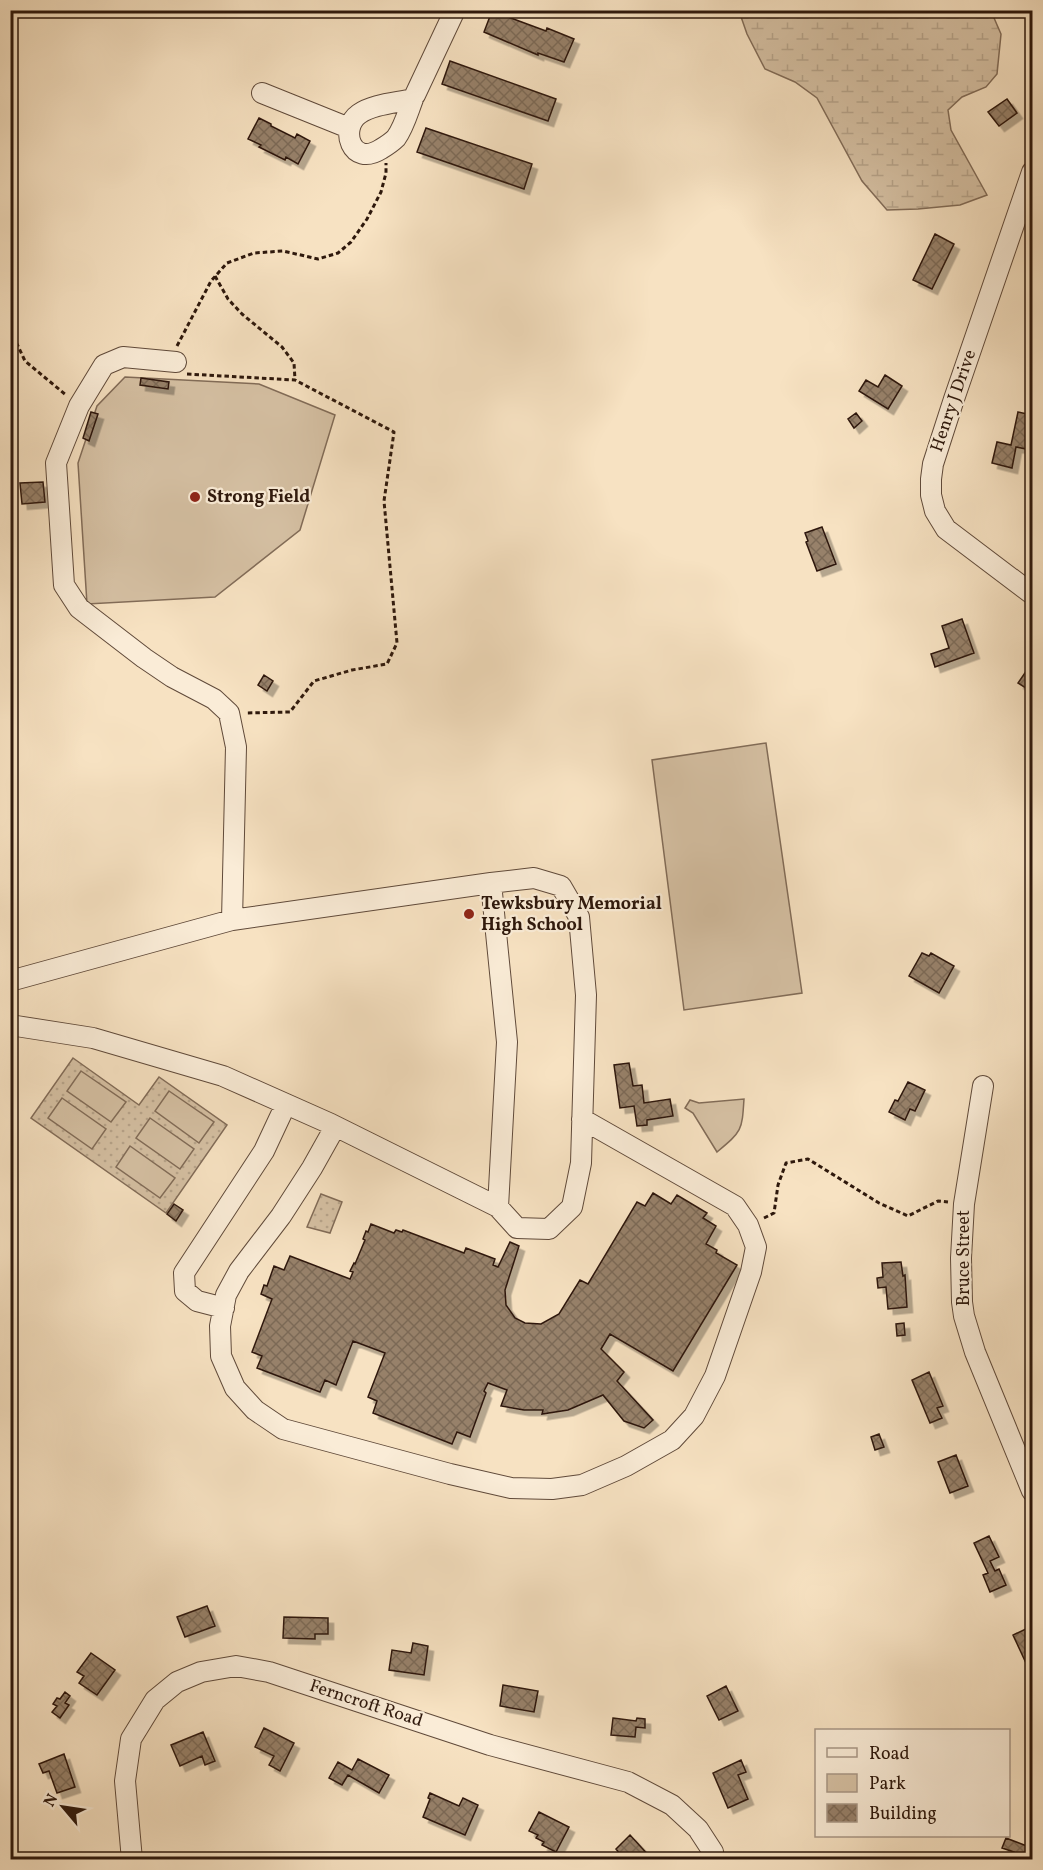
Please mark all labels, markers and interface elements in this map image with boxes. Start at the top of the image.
street label: Henry J Drive [925,347,983,455]
place label: Strong Field [207,485,310,510]
marker: Strong Field [188,490,202,504]
place label: Tewksbury Memorial High School [481,892,662,938]
marker: Tewksbury Memorial High School [462,907,476,921]
street label: Bruce Street [952,1210,977,1306]
street label: Ferncroft Road [306,1674,426,1734]
legend [815,1729,1010,1837]
text: Road [869,1742,910,1767]
text: Park [869,1772,906,1797]
north arrow [33,1777,93,1837]
text: N [39,1790,64,1811]
text: Building [869,1802,937,1827]

